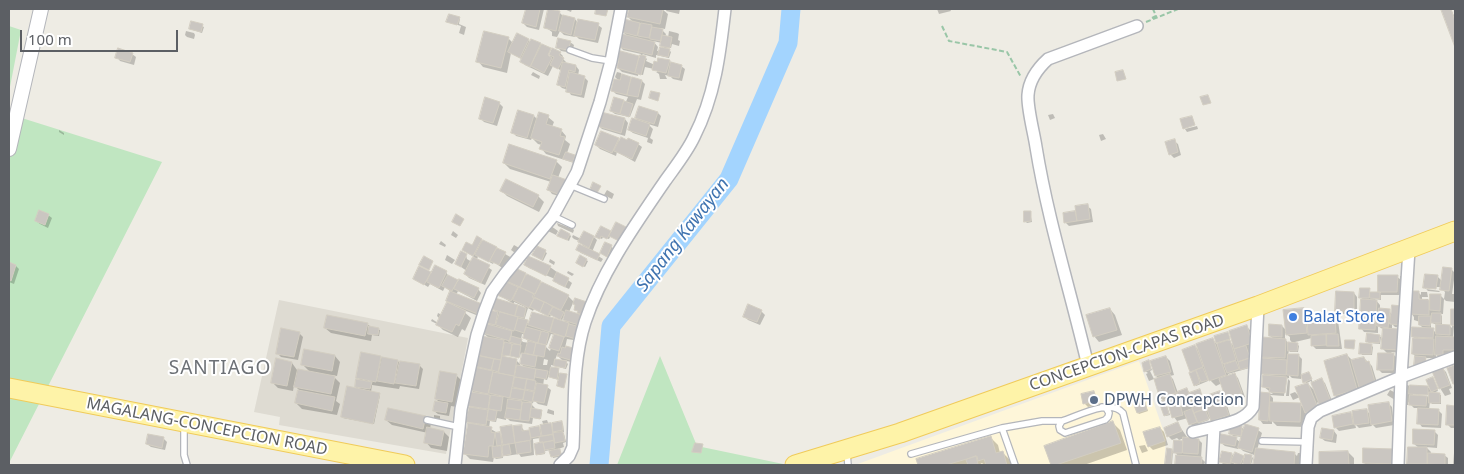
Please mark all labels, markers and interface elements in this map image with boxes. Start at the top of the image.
scale bar [22,20,180,52]
text: 100 m [28,29,72,49]
water label: Sapang Kawayan [632,174,734,296]
place label: Balat Store [1303,307,1385,327]
street label: CONCEPCION-CAPAS ROAD [1027,311,1227,395]
marker: Balat Store [1287,311,1299,323]
district label: SANTIAGO [168,358,272,380]
place label: DPWH Concepcion [1104,390,1244,410]
street label: MAGALANG-CONCEPCION ROAD [85,394,329,460]
marker: DPWH Concepcion [1088,394,1100,406]

